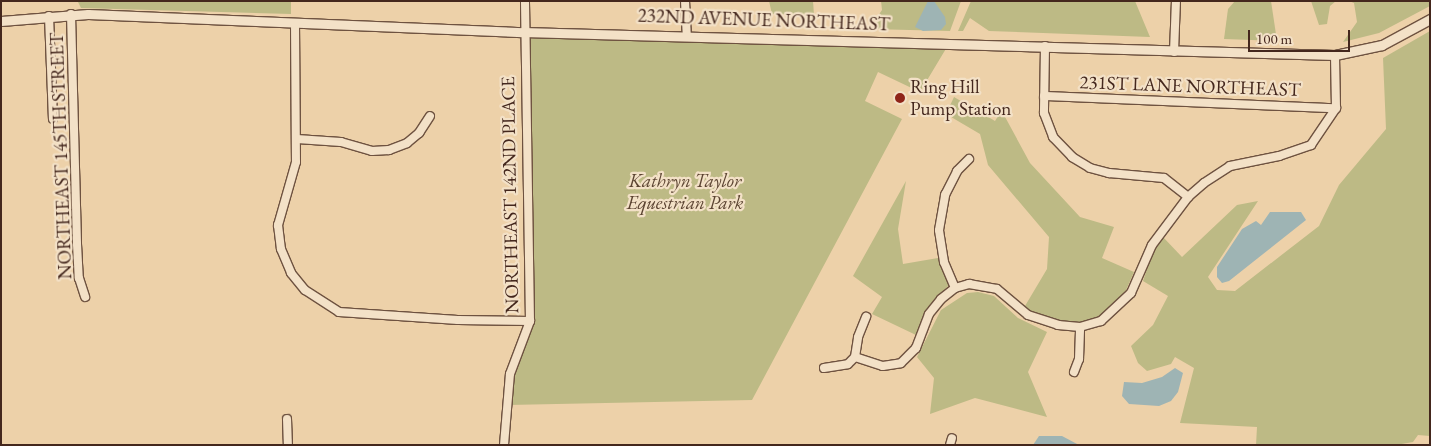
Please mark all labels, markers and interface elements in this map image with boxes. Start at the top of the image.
street label: 232ND AVENUE NORTHEAST [637,4,891,36]
scale bar [1251,20,1354,52]
text: 100 m [1256,29,1292,48]
street label: NORTHEAST 145TH STREET [45,32,77,280]
street label: 231ST LANE NORTHEAST [1079,71,1301,101]
street label: NORTHEAST 142ND PLACE [497,76,523,314]
place label: Ring Hill Pump Station [910,76,1011,120]
marker: Ring Hill Pump Station [894,92,906,104]
park label: Kathryn Taylor Equestrian Park [627,170,743,214]

